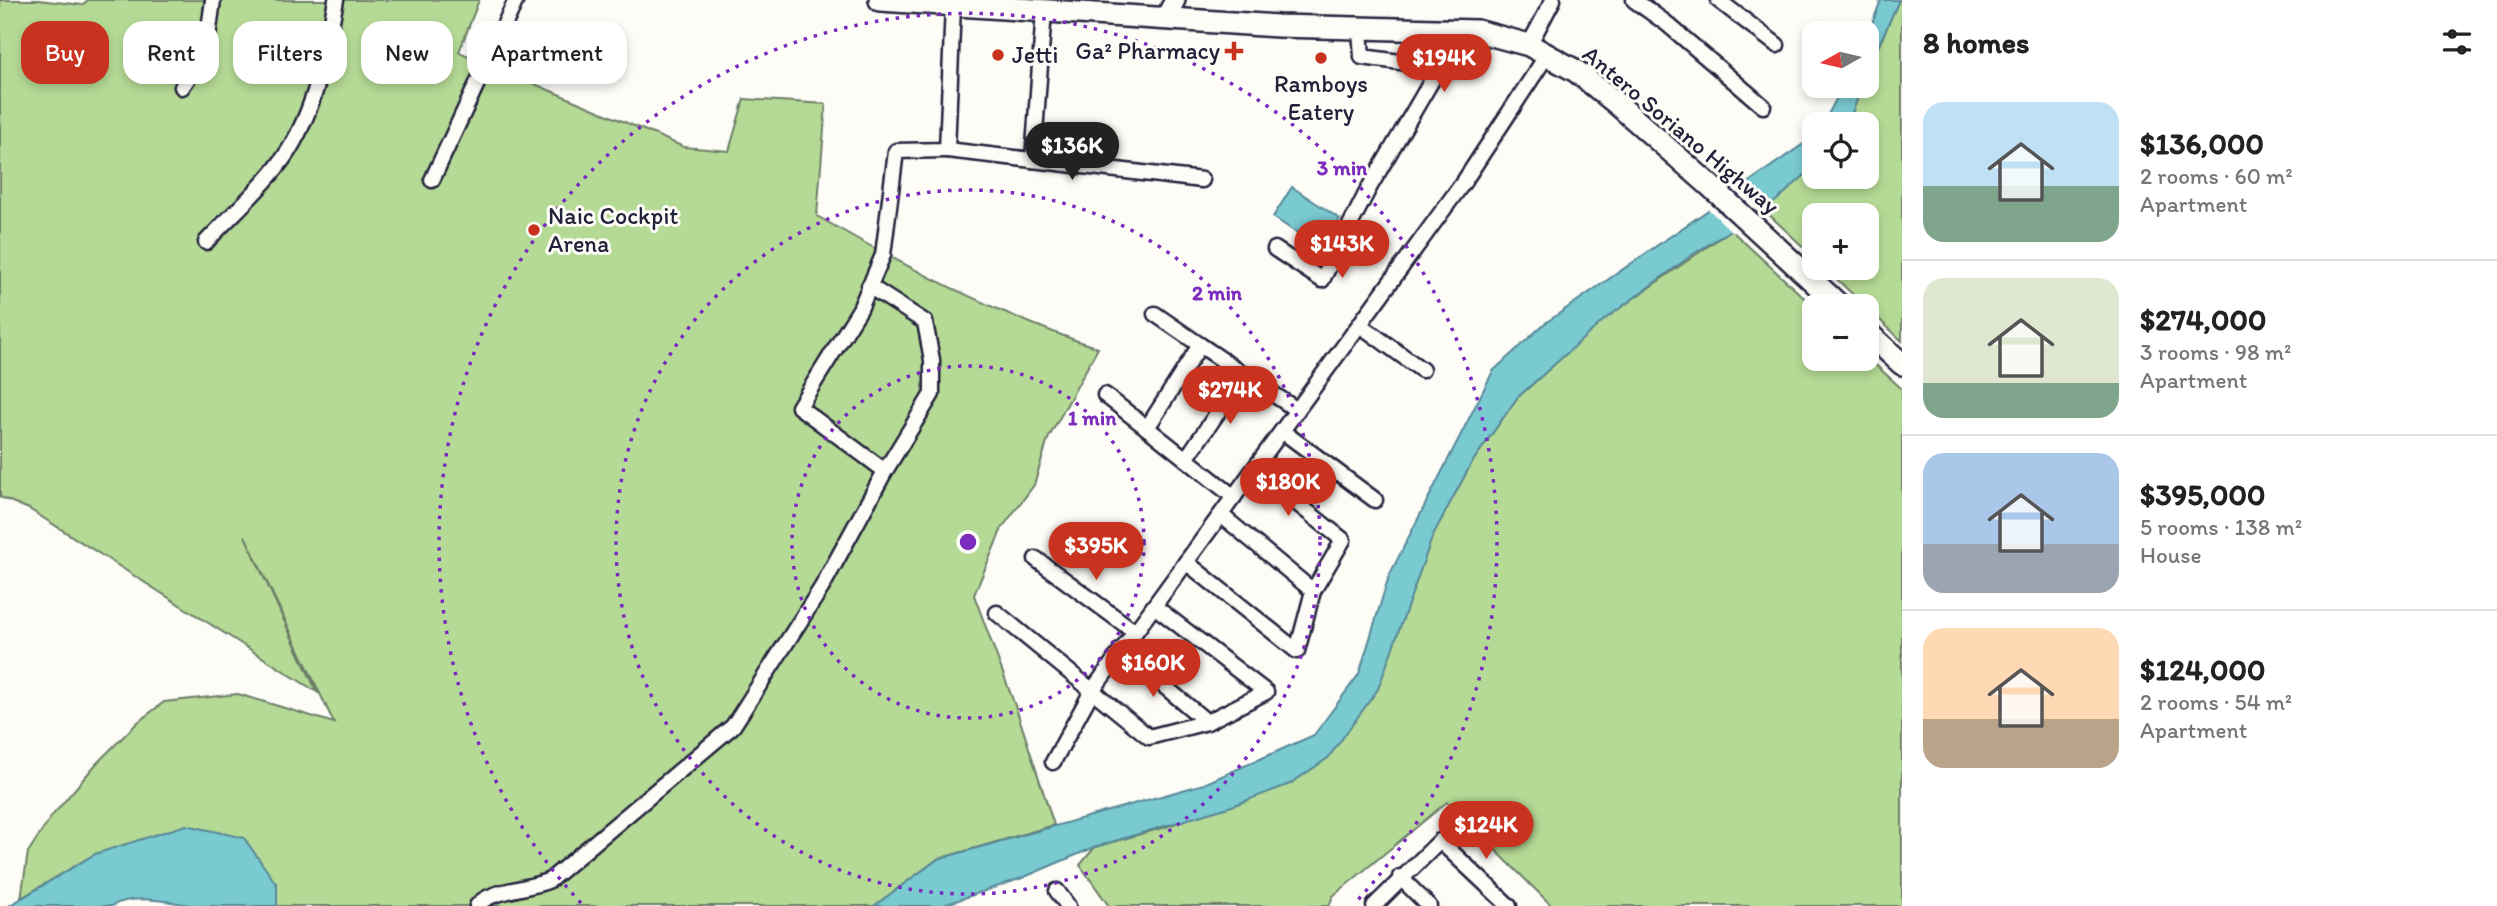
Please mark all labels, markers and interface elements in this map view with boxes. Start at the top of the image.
chip: Buy [21,21,109,84]
chip: Rent [123,21,219,84]
chip: Filters [233,21,347,84]
chip: New [361,21,453,84]
chip: Apartment [467,21,627,84]
north arrow [1802,21,1880,98]
map controls [1802,21,1879,371]
icon: filters [2438,23,2476,61]
text: 8 homes [1923,24,2030,61]
pin: $194K [1395,34,1493,94]
place label: Ga² Pharmacy [1075,36,1220,65]
street label: Antero Soriano Highway [1577,39,1786,221]
place label: Jetti [1012,40,1058,69]
marker: Ga² Pharmacy [1226,43,1242,59]
text: $194K [1413,43,1475,71]
marker: Jetti [990,47,1006,63]
marker: Ramboys Eatery [1313,50,1329,66]
place label: Ramboys Eatery [1274,69,1368,126]
button: locate [1802,112,1879,189]
pin: $136K [1023,122,1121,182]
text: $136,000 [2140,125,2264,162]
icon: home [1979,130,2063,214]
text: $136K [1041,131,1103,159]
text: 3 min [1317,155,1368,180]
text: 2 rooms · 60 m² [2140,162,2293,190]
text: Apartment [2140,190,2247,218]
place label: Naic Cockpit Arena [548,201,678,258]
button: + [1802,203,1879,280]
pin: $143K [1293,220,1391,280]
marker: Naic Cockpit Arena [526,222,542,238]
text: $143K [1310,229,1374,257]
text: 2 min [1192,280,1243,305]
button: − [1802,294,1879,371]
text: $274,000 [2140,301,2266,338]
icon: home [1979,306,2063,390]
text: 3 rooms · 98 m² [2140,338,2291,366]
pin: $274K [1181,366,1279,426]
text: Apartment [2140,366,2247,394]
text: $274K [1198,375,1262,403]
text: 1 min [1068,405,1117,430]
pin: $180K [1239,458,1337,518]
text: $180K [1256,467,1320,495]
text: $395,000 [2140,476,2266,513]
icon: home [1979,481,2063,565]
text: 5 rooms · 138 m² [2140,513,2302,541]
pin: $395K [1047,522,1145,582]
centre of rings [956,530,980,554]
text: $395K [1065,531,1128,559]
text: House [2140,541,2202,569]
pin: $160K [1104,640,1202,699]
text: $160K [1121,648,1185,676]
text: $124,000 [2140,651,2266,688]
icon: home [1979,656,2063,740]
text: 2 rooms · 54 m² [2140,688,2292,716]
text: Apartment [2140,716,2247,744]
pin: $124K [1437,802,1535,861]
text: $124K [1455,810,1517,838]

